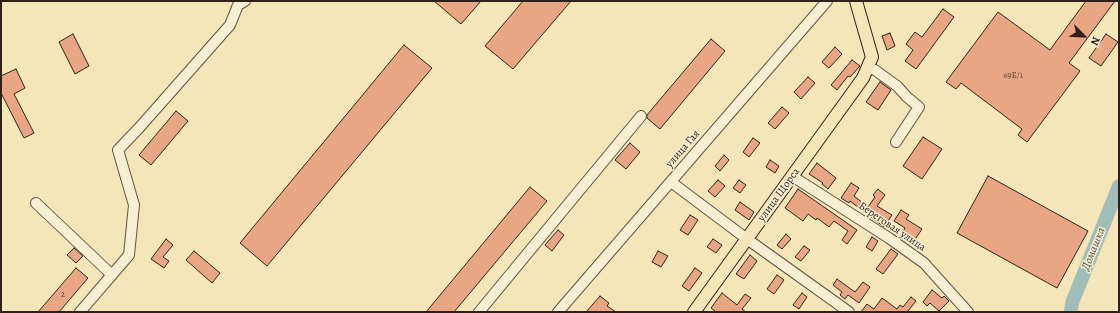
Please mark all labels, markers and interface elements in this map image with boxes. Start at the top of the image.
north arrow [1064,16,1104,56]
text: N [1087,34,1104,48]
house number: 69Б/1 [1003,71,1023,81]
street label: улица Гая [663,128,703,170]
street label: улица Щорса [755,166,803,224]
street label: Береговая улица [856,200,928,254]
water label: Домашка [1079,226,1109,272]
house number: 2 [61,290,65,300]

